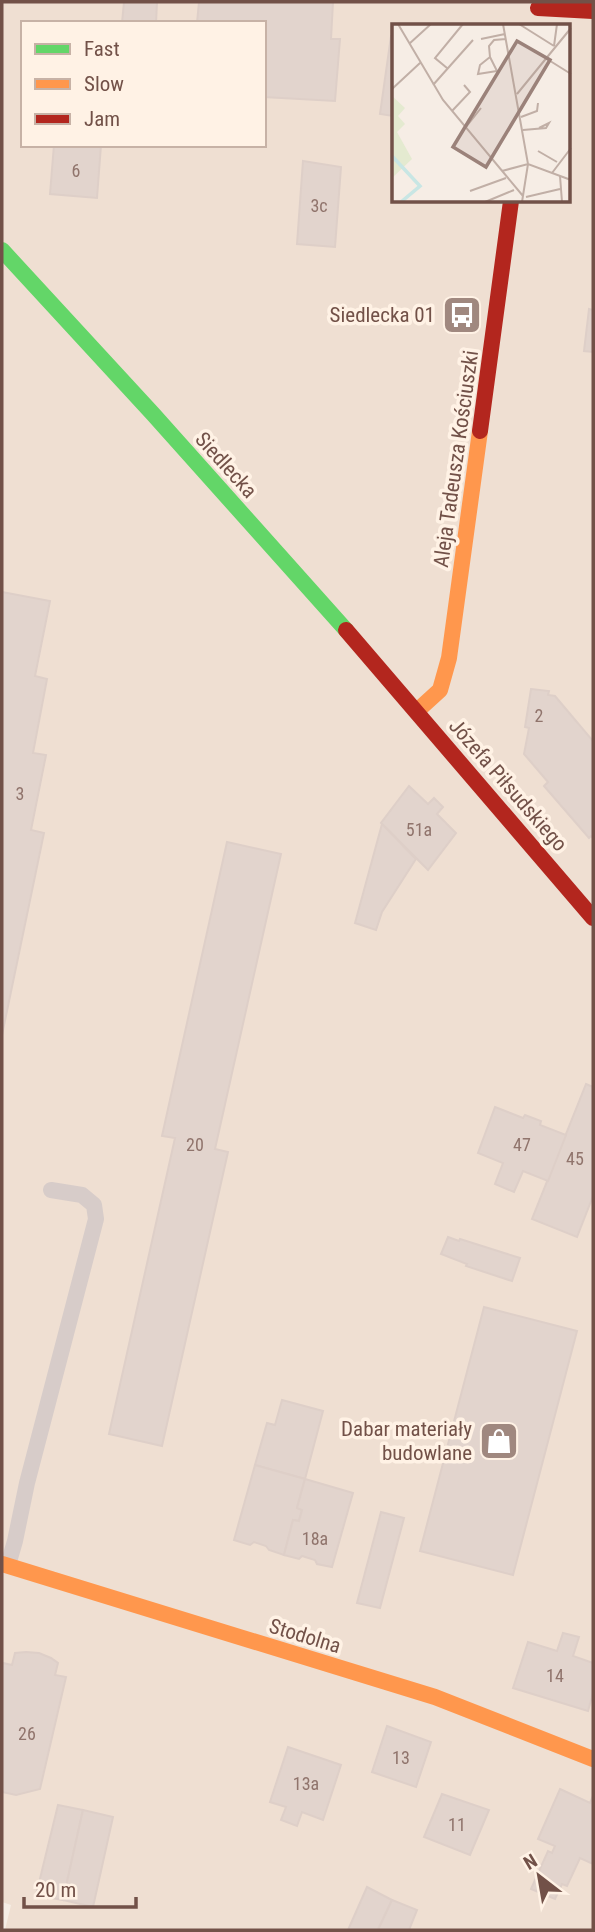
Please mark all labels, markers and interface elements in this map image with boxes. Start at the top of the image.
legend [21,21,266,147]
inset map [392,24,570,203]
text: Fast [84,37,120,61]
text: Slow [84,72,124,96]
text: Jam [84,107,120,131]
house number: 6 [72,160,80,181]
house number: 3c [310,195,328,216]
bus stop icon: Siedlecka 01 [441,294,483,336]
place label: Siedlecka 01 [330,303,435,327]
street label: Aleja Tadeusza Kościuszki [429,349,483,569]
street label: Siedlecka [190,427,262,503]
house number: 2 [535,705,544,726]
street label: Józefa Piłsudskiego [444,714,572,856]
house number: 3 [16,783,24,804]
house number: 51a [406,819,432,840]
house number: 20 [186,1134,204,1155]
house number: 47 [513,1134,531,1155]
house number: 45 [566,1148,584,1169]
place label: Dabar materiały budowlane [341,1417,472,1465]
shop icon: Dabar materiały budowlane [478,1420,520,1462]
house number: 18a [302,1528,328,1549]
street label: Stodolna [266,1614,344,1658]
house number: 14 [546,1665,564,1686]
house number: 26 [18,1723,36,1744]
house number: 13 [392,1747,410,1768]
house number: 13a [293,1773,319,1794]
house number: 11 [448,1814,466,1835]
north arrow [504,1841,574,1911]
text: N [520,1849,541,1875]
scale bar [24,1866,136,1910]
text: 20 m [35,1878,76,1902]

